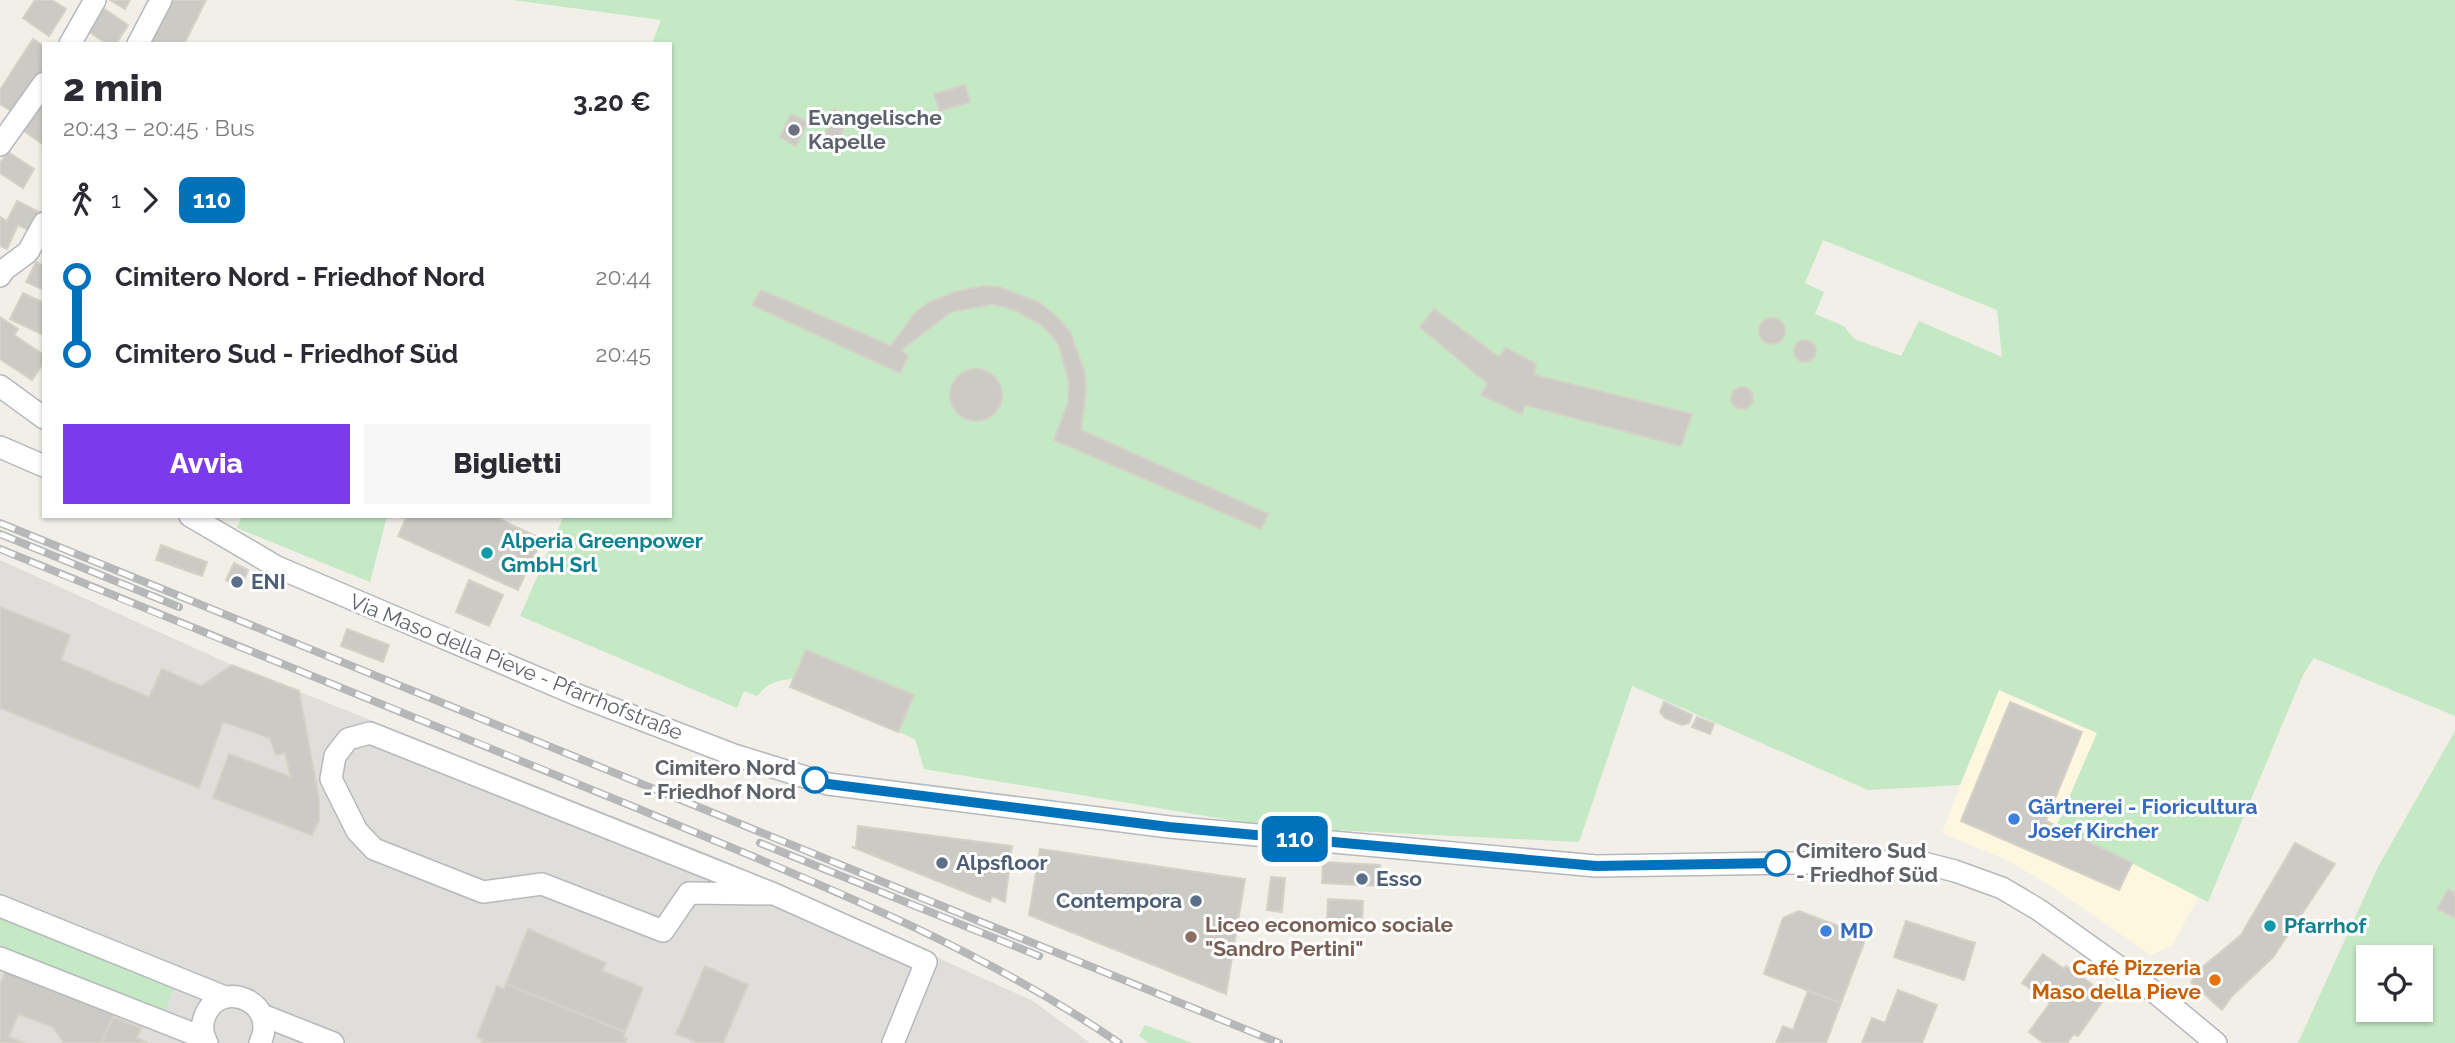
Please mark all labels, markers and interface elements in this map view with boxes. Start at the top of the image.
text: 2 min [63,65,163,110]
text: 3.20 € [573,87,651,117]
place label: Evangelische Kapelle [808,105,942,154]
text: 20:43 – 20:45 · Bus [63,114,255,141]
marker: Evangelische Kapelle [786,122,802,138]
icon: walk [63,181,101,219]
icon: forward [131,181,169,219]
text: 110 [193,185,231,214]
text: 1 [111,186,121,213]
text: Cimitero Nord - Friedhof Nord [115,262,485,292]
text: 20:44 [596,263,651,290]
text: Cimitero Sud - Friedhof Süd [115,339,458,369]
text: 20:45 [596,340,651,367]
button: Avvia [63,424,350,504]
button: Biglietti [364,424,651,504]
place label: Alperia Greenpower GmbH Srl [501,528,703,577]
marker: Alperia Greenpower GmbH Srl [479,545,495,561]
place label: ENI [251,569,286,594]
marker: ENI [229,574,245,590]
street label: Via Maso della Pieve - Pfarrhofstraße [346,588,686,745]
place label: Cimitero Nord - Friedhof Nord [643,755,796,804]
marker: Cimitero Nord - Friedhof Nord [802,767,828,793]
place label: Gärtnerei - Fioricultura Josef Kircher [2028,794,2258,843]
marker: Gärtnerei - Fioricultura Josef Kircher [2006,811,2022,827]
line badge: 110 [1255,816,1335,862]
text: 110 [1276,824,1314,853]
place label: Cimitero Sud - Friedhof Süd [1796,838,1938,887]
place label: Alpsfloor [956,850,1048,875]
marker: Cimitero Sud - Friedhof Süd [1764,850,1790,876]
marker: Alpsfloor [934,855,950,871]
place label: Esso [1376,866,1422,891]
marker: Esso [1354,871,1370,887]
place label: Contempora [1056,888,1182,913]
marker: Contempora [1188,893,1204,909]
place label: Liceo economico sociale "Sandro Pertini" [1205,912,1454,961]
place label: Pfarrhof [2284,913,2367,938]
place label: MD [1840,918,1873,943]
marker: Pfarrhof [2262,918,2278,934]
marker: MD [1818,923,1834,939]
marker: Liceo economico sociale "Sandro Pertini" [1183,929,1199,945]
map controls [2356,945,2433,1022]
button: locate [2356,945,2433,1022]
place label: Café Pizzeria Maso della Pieve [2032,955,2201,1004]
marker: Café Pizzeria Maso della Pieve [2207,972,2223,988]

